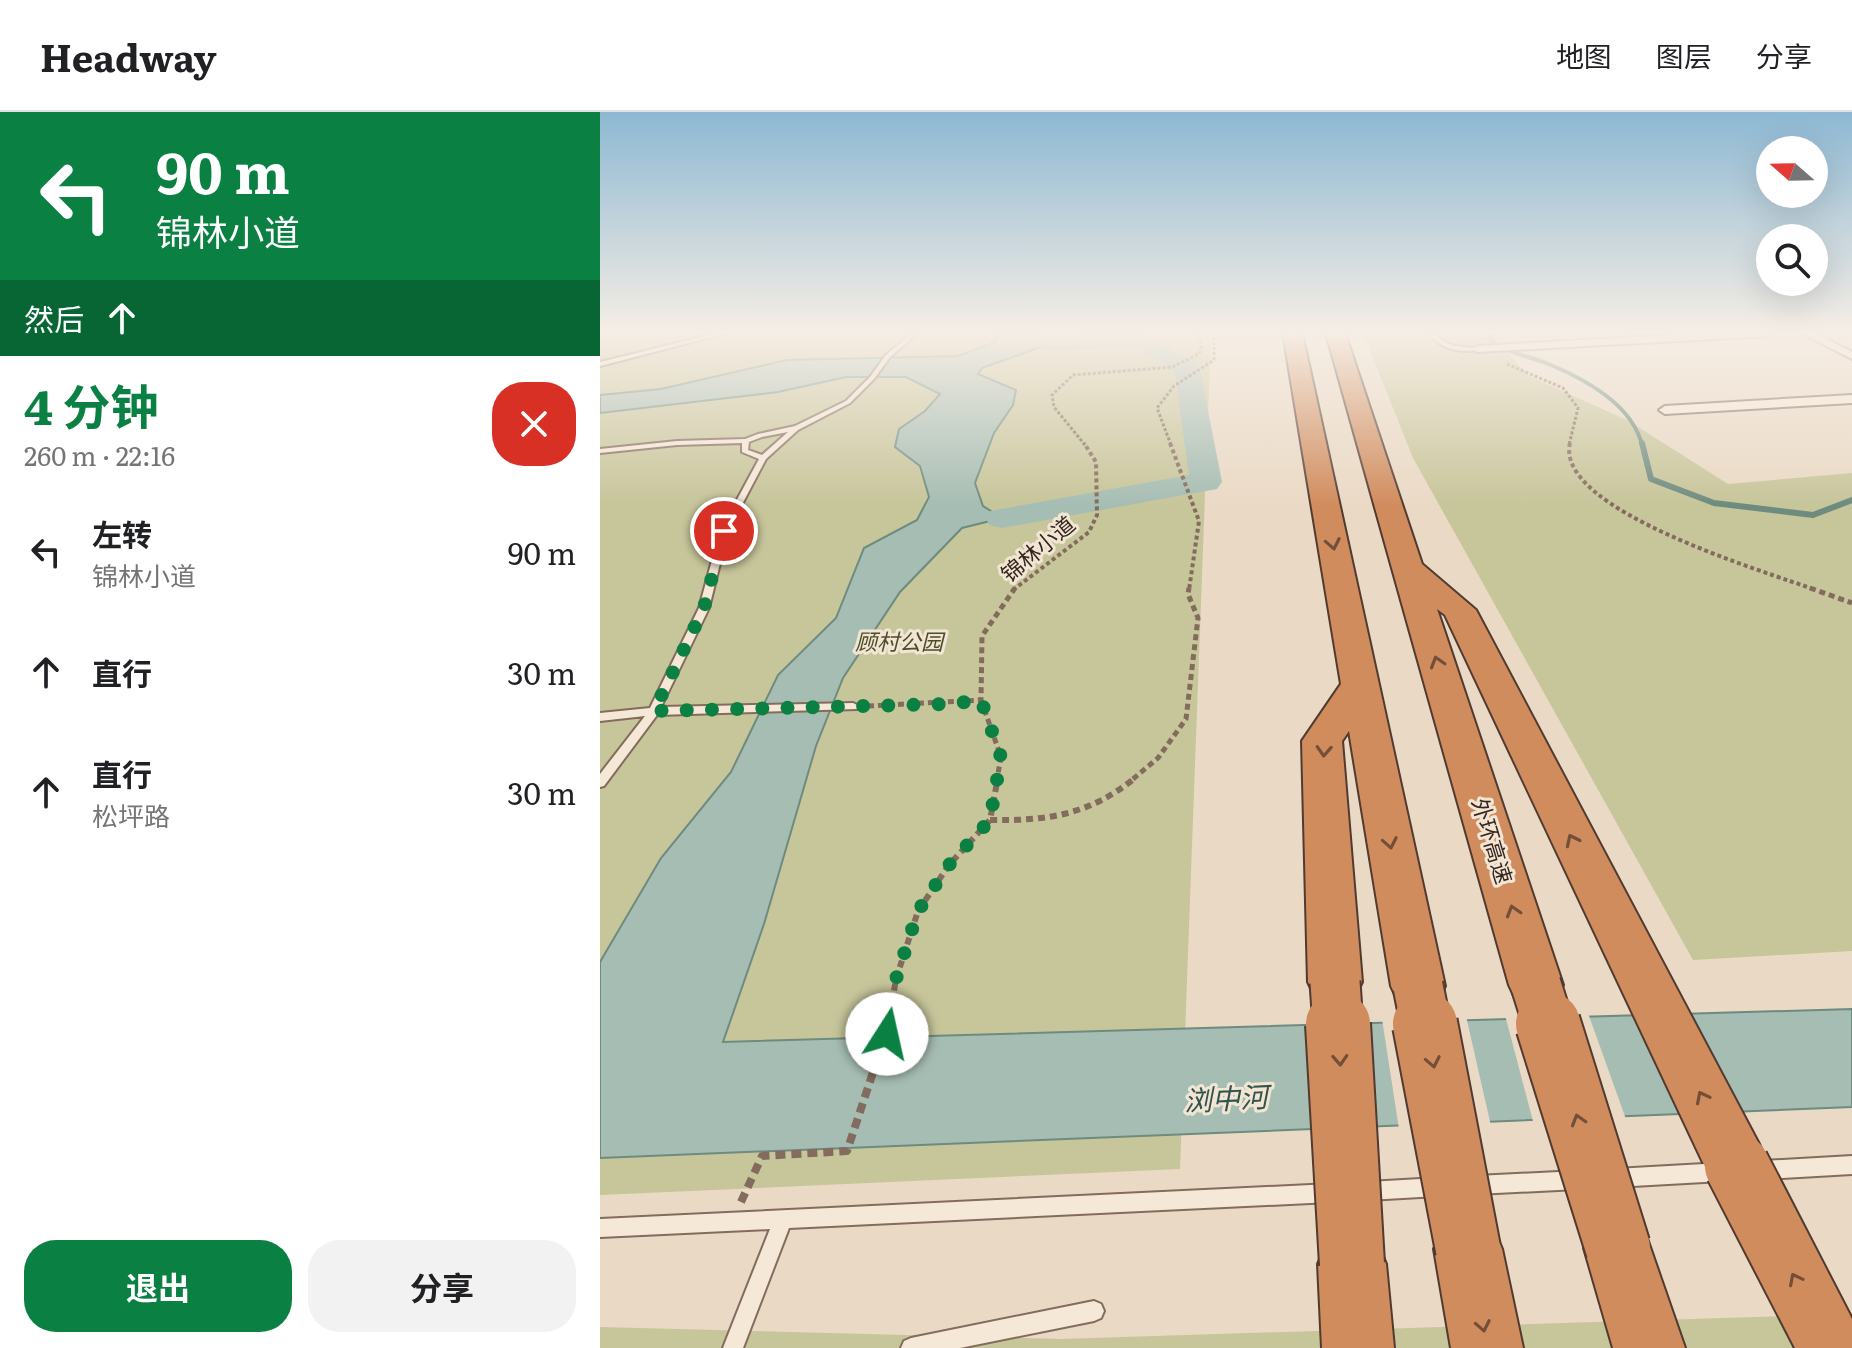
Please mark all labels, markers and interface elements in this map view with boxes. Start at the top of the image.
text: Headway [40,27,216,84]
text: 地图 [1556,34,1612,76]
text: 图层 [1656,34,1712,76]
text: 分享 [1756,34,1812,76]
text: 90 m [156,128,290,211]
north arrow [1756,136,1828,208]
map controls [1756,136,1828,296]
icon: left [24,144,128,248]
text: 锦林小道 [156,204,300,257]
button: search [1756,224,1828,296]
text: 然后 [24,296,84,340]
icon: ahead [100,296,144,340]
text: 4 分钟 [24,369,159,440]
button: close [492,382,576,466]
text: 260 m · 22:16 [24,435,175,474]
pin [690,497,758,565]
street label: 锦林小道 [993,507,1081,589]
icon: arrive [702,509,746,553]
text: 左转 [92,511,152,555]
icon: left [24,530,68,574]
text: 90 m [508,530,576,574]
one-way arrow [1323,537,1340,551]
text: 锦林小道 [92,555,196,594]
park label: 顾村公园 [855,624,946,657]
icon: ahead [24,650,68,694]
text: 直行 [92,650,152,694]
text: 30 m [507,650,576,694]
one-way arrow [1430,656,1446,670]
one-way arrow [1315,746,1332,758]
text: 直行 [92,751,152,795]
icon: ahead [24,770,68,814]
text: 30 m [507,770,576,814]
street label: 外环高速 [1465,794,1522,887]
text: 松坪路 [92,795,170,834]
one-way arrow [1566,833,1582,848]
one-way arrow [1381,837,1398,850]
one-way arrow [1506,904,1522,918]
position arrow [845,992,929,1076]
one-way arrow [1331,1054,1348,1067]
one-way arrow [1423,1056,1440,1069]
water label: 浏中河 [1183,1074,1274,1120]
one-way arrow [1696,1090,1711,1105]
one-way arrow [1572,1114,1588,1128]
button: 退出 [24,1240,292,1332]
button: 分享 [308,1240,576,1332]
one-way arrow [1790,1272,1805,1287]
one-way arrow [1474,1319,1491,1332]

